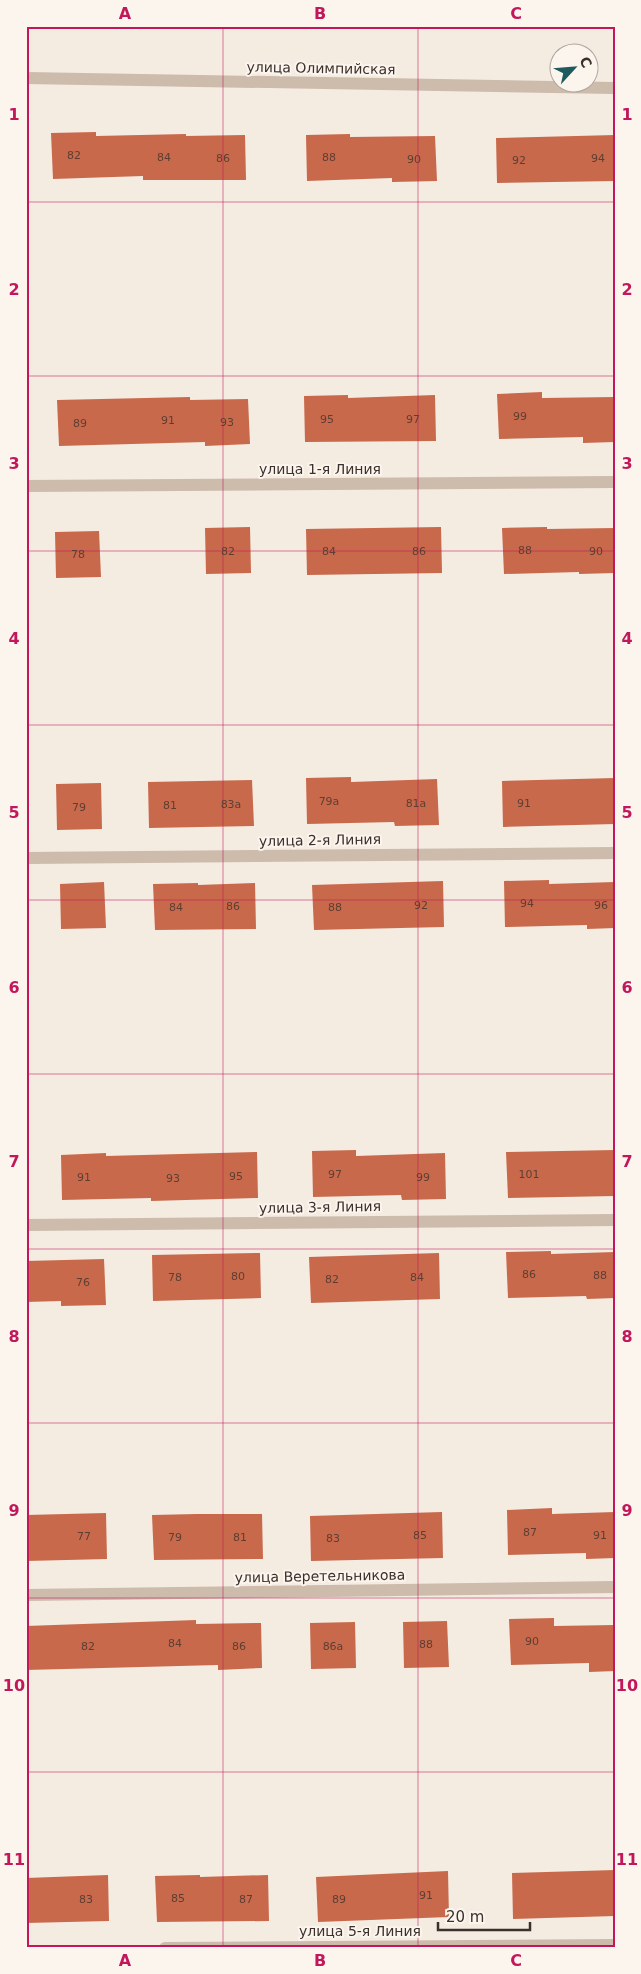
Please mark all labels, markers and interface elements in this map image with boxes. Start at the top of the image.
text: A [119,4,132,23]
text: B [314,4,326,23]
text: C [510,4,522,23]
north arrow [548,42,598,92]
text: С [576,54,595,70]
street label: улица Олимпийская [246,59,396,77]
text: 1 [8,105,20,124]
text: 1 [621,105,633,124]
house number: 82 [67,149,81,162]
house number: 84 [157,151,171,164]
house number: 88 [322,151,336,164]
house number: 86 [216,152,230,165]
house number: 94 [591,152,605,165]
house number: 90 [407,153,421,166]
house number: 92 [512,154,526,167]
text: 2 [8,280,20,299]
text: 2 [621,280,633,299]
house number: 99 [513,410,527,423]
house number: 95 [320,413,334,426]
house number: 97 [406,413,420,426]
house number: 91 [161,414,175,427]
house number: 93 [220,416,234,429]
house number: 89 [73,417,87,430]
text: 3 [8,454,20,473]
text: 3 [621,454,633,473]
street label: улица 1-я Линия [259,461,381,477]
house number: 88 [518,544,532,557]
house number: 82 [221,545,235,558]
house number: 84 [322,545,336,558]
house number: 86 [412,545,426,558]
house number: 90 [589,545,603,558]
house number: 78 [71,548,85,561]
text: 4 [8,629,20,648]
text: 4 [621,629,633,648]
house number: 79а [319,795,339,808]
house number: 81а [406,797,426,810]
house number: 91 [517,797,531,810]
house number: 83а [221,798,241,811]
house number: 81 [163,799,177,812]
house number: 79 [72,801,86,814]
text: 5 [8,803,20,822]
text: 5 [621,803,633,822]
street label: улица 2-я Линия [259,831,381,849]
house number: 94 [520,897,534,910]
house number: 92 [414,899,428,912]
house number: 96 [594,899,608,912]
house number: 86 [226,900,240,913]
house number: 84 [169,901,183,914]
house number: 88 [328,901,342,914]
text: 6 [8,978,20,997]
text: 6 [621,978,633,997]
text: 7 [8,1152,20,1171]
text: 7 [621,1152,633,1171]
house number: 97 [328,1168,342,1181]
house number: 101 [519,1168,540,1181]
house number: 95 [229,1170,243,1183]
house number: 91 [77,1171,91,1184]
house number: 99 [416,1171,430,1184]
house number: 93 [166,1172,180,1185]
street label: улица 3-я Линия [259,1198,381,1216]
house number: 86 [522,1268,536,1281]
house number: 88 [593,1269,607,1282]
house number: 80 [231,1270,245,1283]
house number: 78 [168,1271,182,1284]
house number: 84 [410,1271,424,1284]
house number: 82 [325,1273,339,1286]
house number: 76 [76,1276,90,1289]
text: 8 [8,1327,20,1346]
text: 8 [621,1327,633,1346]
text: 9 [8,1501,20,1520]
text: 9 [621,1501,633,1520]
house number: 87 [523,1526,537,1539]
house number: 85 [413,1529,427,1542]
house number: 91 [593,1529,607,1542]
house number: 77 [77,1530,91,1543]
house number: 79 [168,1531,182,1544]
house number: 81 [233,1531,247,1544]
house number: 83 [326,1532,340,1545]
street label: улица Веретельникова [235,1567,405,1585]
house number: 90 [525,1635,539,1648]
house number: 84 [168,1637,182,1650]
house number: 88 [419,1638,433,1651]
house number: 82 [81,1640,95,1653]
house number: 86 [232,1640,246,1653]
house number: 86а [323,1640,343,1653]
text: 10 [3,1676,25,1695]
text: 10 [616,1676,638,1695]
text: 11 [3,1850,25,1869]
text: 11 [616,1850,638,1869]
house number: 91 [419,1889,433,1902]
house number: 85 [171,1892,185,1905]
house number: 83 [79,1893,93,1906]
house number: 87 [239,1893,253,1906]
house number: 89 [332,1893,346,1906]
scale bar [438,1899,531,1931]
text: 20 m [446,1908,484,1926]
street label: улица 5-я Линия [299,1923,421,1939]
text: A [119,1951,132,1970]
text: B [314,1951,326,1970]
text: C [510,1951,522,1970]

